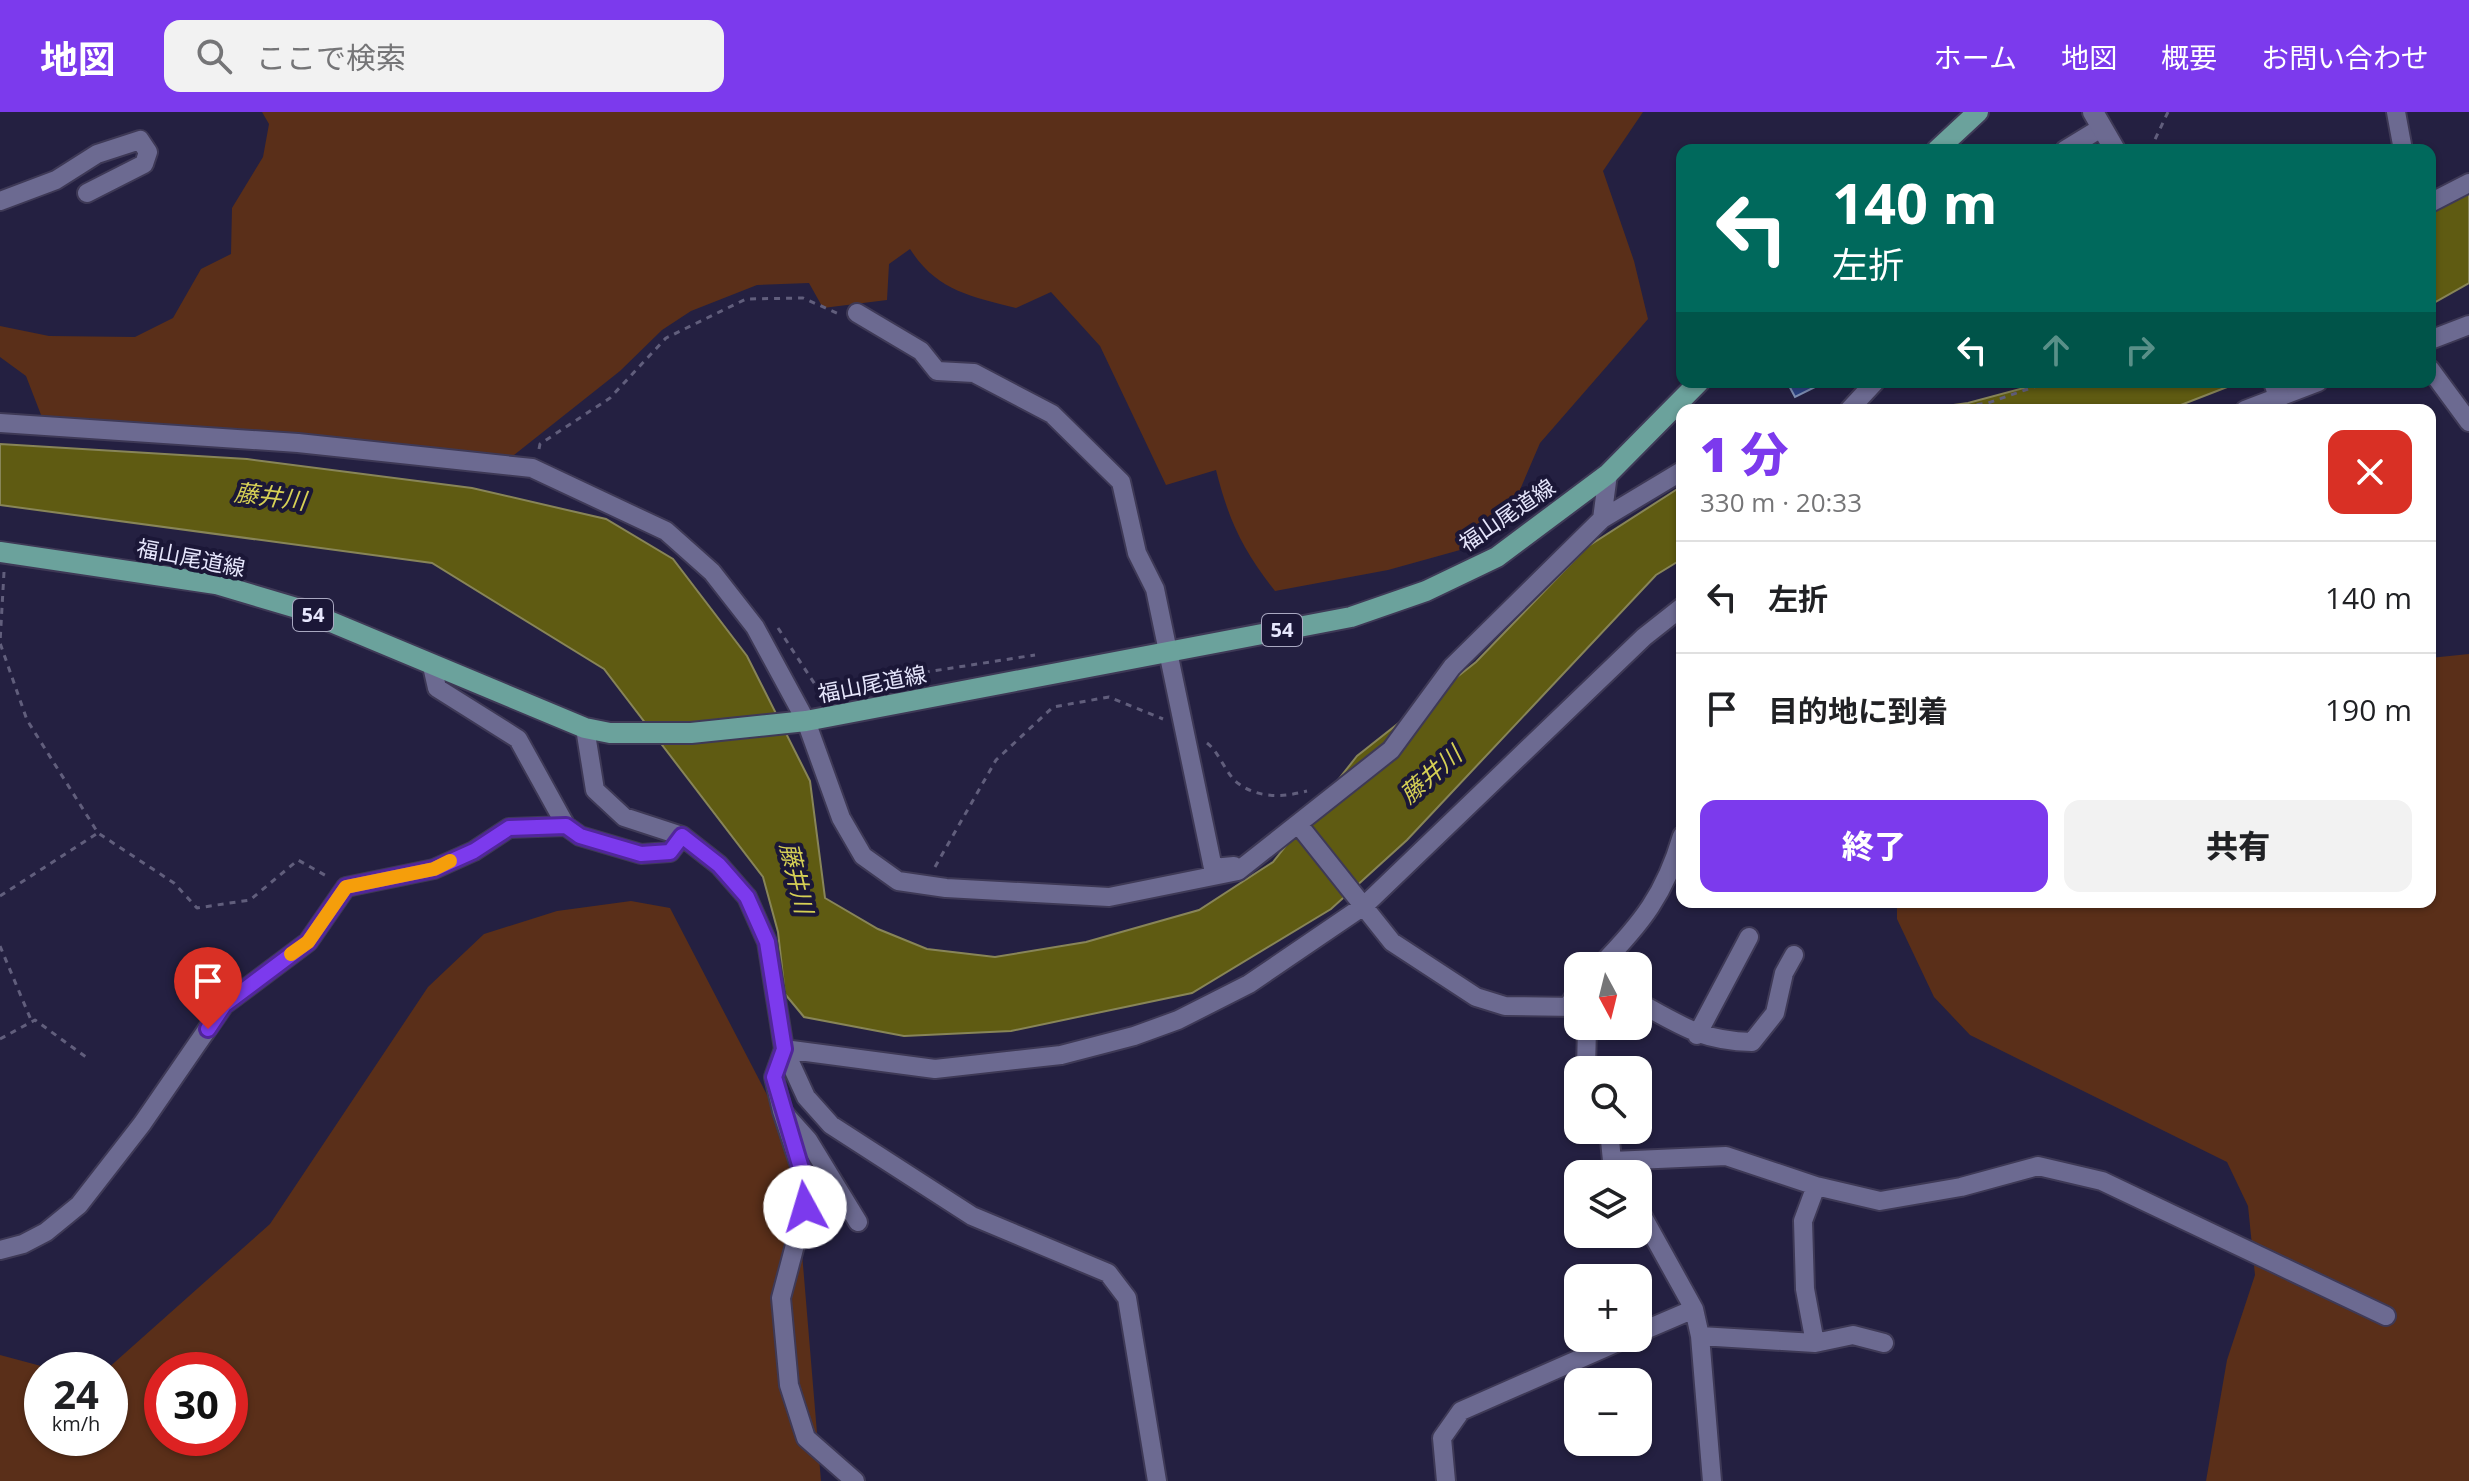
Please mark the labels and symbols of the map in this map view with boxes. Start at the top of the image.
street label: 福山尾道線 [1452,471,1560,557]
water label: 藤井川 [232,475,311,517]
street label: 福山尾道線 [134,532,248,582]
road number: 54 [293,599,333,631]
road number: 54 [1262,614,1302,646]
street label: 福山尾道線 [815,658,929,708]
water label: 藤井川 [1392,736,1470,810]
water label: 藤井川 [773,839,822,919]
pin [174,947,242,1029]
north arrow [1564,952,1652,1040]
position arrow [763,1165,847,1249]
speed limit sign: 30 [144,1352,248,1456]

